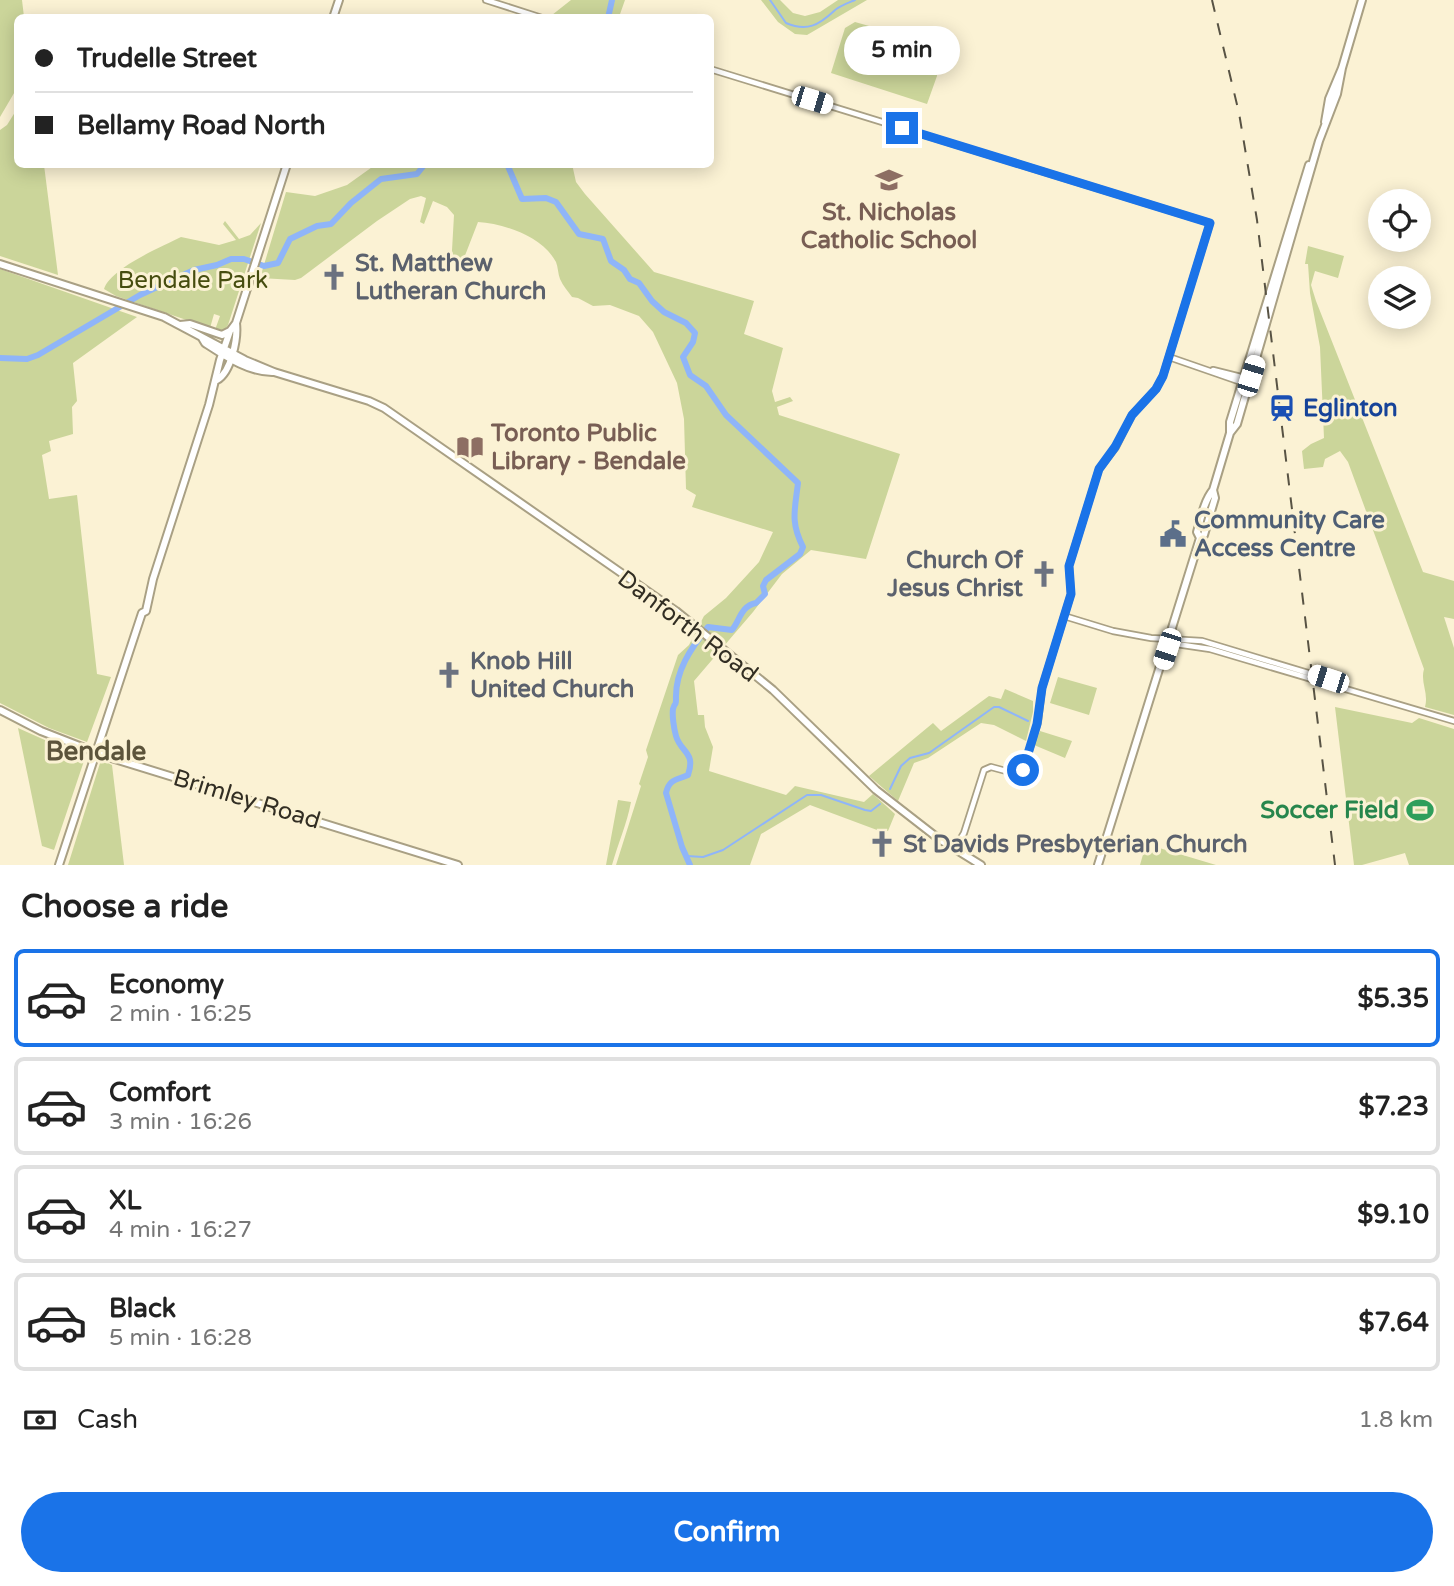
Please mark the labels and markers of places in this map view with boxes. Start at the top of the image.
school or university icon: St. Nicholas Catholic School [874,165,904,195]
place label: St. Nicholas Catholic School [801,198,977,255]
place label: St. Matthew Lutheran Church [355,249,546,306]
church icon: St. Matthew Lutheran Church [319,262,349,292]
station icon: Eglinton [1267,393,1297,423]
place label: Eglinton [1303,394,1398,423]
place label: Toronto Public Library - Bendale [490,419,686,476]
library icon: Toronto Public Library - Bendale [455,432,485,462]
place label: Community Care Access Centre [1194,506,1385,563]
public building icon: Community Care Access Centre [1158,519,1188,549]
place label: Church Of Jesus Christ [886,546,1024,603]
church icon: Church Of Jesus Christ [1029,559,1059,589]
place label: Knob Hill United Church [470,647,634,704]
church icon: Knob Hill United Church [434,660,464,690]
sports icon: Soccer Field [1405,795,1435,825]
place label: Soccer Field [1260,796,1399,825]
church icon: St Davids Presbyterian Church [867,829,897,859]
place label: St Davids Presbyterian Church [903,830,1248,859]

